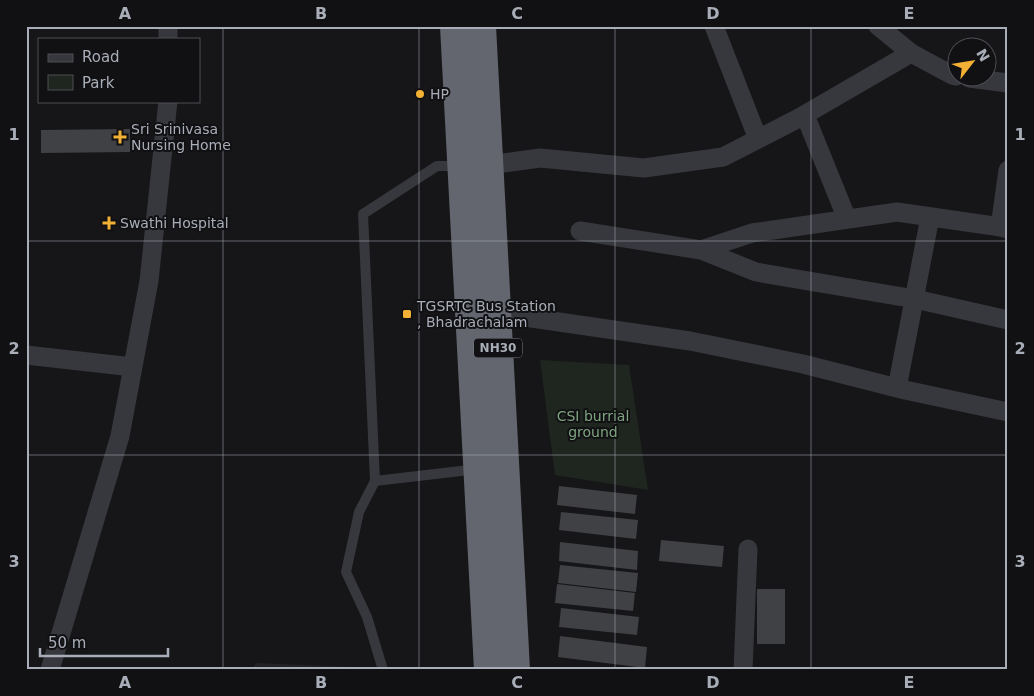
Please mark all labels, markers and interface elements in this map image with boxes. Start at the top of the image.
text: A [119,4,132,23]
text: B [315,4,327,23]
text: C [511,4,523,23]
text: D [706,4,720,23]
text: E [904,4,914,23]
legend [38,38,200,102]
north arrow [946,38,996,88]
text: N [973,46,993,64]
text: Road [82,48,120,66]
text: Park [82,74,115,92]
place label: HP [430,86,449,102]
marker: HP [414,88,426,100]
place label: Sri Srinivasa Nursing Home [131,121,231,153]
text: 1 [8,125,20,144]
text: 1 [1014,125,1026,144]
marker: Sri Srinivasa Nursing Home [113,130,127,144]
place label: Swathi Hospital [120,215,229,231]
marker: Swathi Hospital [102,216,116,230]
place label: TGSRTC Bus Station , Bhadrachalam [416,298,556,330]
marker: TGSRTC Bus Station , Bhadrachalam [401,308,413,320]
road number: NH30 [474,338,522,358]
text: 2 [8,339,20,358]
text: 2 [1014,339,1026,358]
park label: CSI burrial ground [557,408,629,440]
text: 3 [8,552,20,571]
text: 3 [1014,552,1026,571]
scale bar [40,626,168,658]
text: 50 m [48,634,86,652]
text: A [119,673,132,692]
text: B [315,673,327,692]
text: C [511,673,523,692]
text: D [706,673,720,692]
text: E [904,673,914,692]

